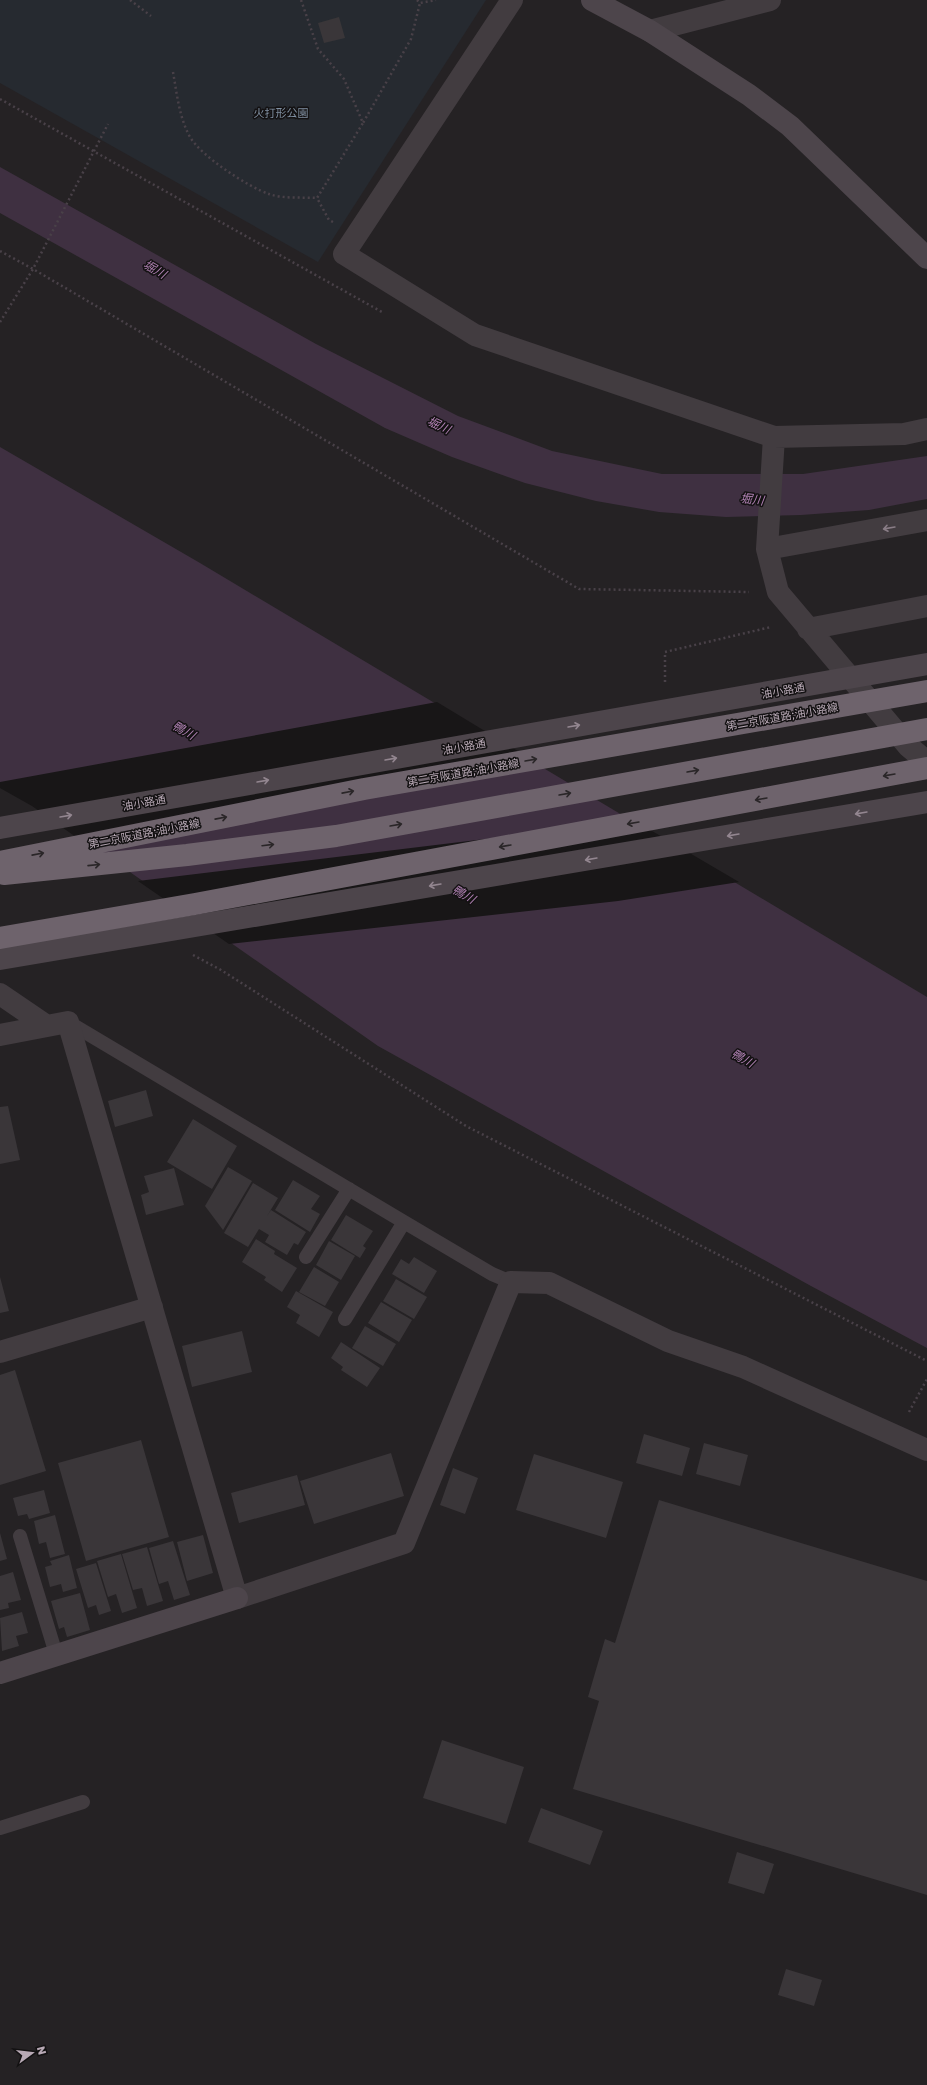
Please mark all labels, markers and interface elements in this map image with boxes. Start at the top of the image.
park label: 火打形公園 [254,106,309,119]
water label: 堀川 [141,257,171,282]
water label: 堀川 [425,413,455,438]
water label: 堀川 [739,490,767,508]
one-way arrow [883,524,896,532]
street label: 油小路通 [760,680,806,700]
street label: 第二京阪道路;油小路線 [725,700,839,732]
water label: 鴨川 [170,718,200,743]
one-way arrow [567,722,580,730]
street label: 油小路通 [441,736,487,756]
one-way arrow [384,754,397,762]
street label: 第二京阪道路;油小路線 [406,756,520,788]
one-way arrow [524,756,537,764]
one-way arrow [686,767,699,775]
one-way arrow [883,772,896,780]
one-way arrow [256,777,269,785]
one-way arrow [341,788,354,796]
one-way arrow [558,790,571,798]
street label: 油小路通 [121,792,167,812]
one-way arrow [755,795,768,803]
one-way arrow [855,809,868,817]
one-way arrow [59,812,72,820]
one-way arrow [214,813,227,821]
street label: 第二京阪道路;油小路線 [87,816,201,850]
one-way arrow [627,819,640,827]
one-way arrow [389,821,402,829]
one-way arrow [727,831,740,839]
one-way arrow [261,841,274,848]
one-way arrow [499,843,512,851]
one-way arrow [31,850,44,858]
one-way arrow [585,855,598,863]
one-way arrow [88,861,101,868]
one-way arrow [429,881,442,889]
water label: 鴨川 [450,882,480,907]
water label: 鴨川 [729,1046,759,1071]
north arrow [12,2033,52,2073]
text: N [35,2045,50,2056]

